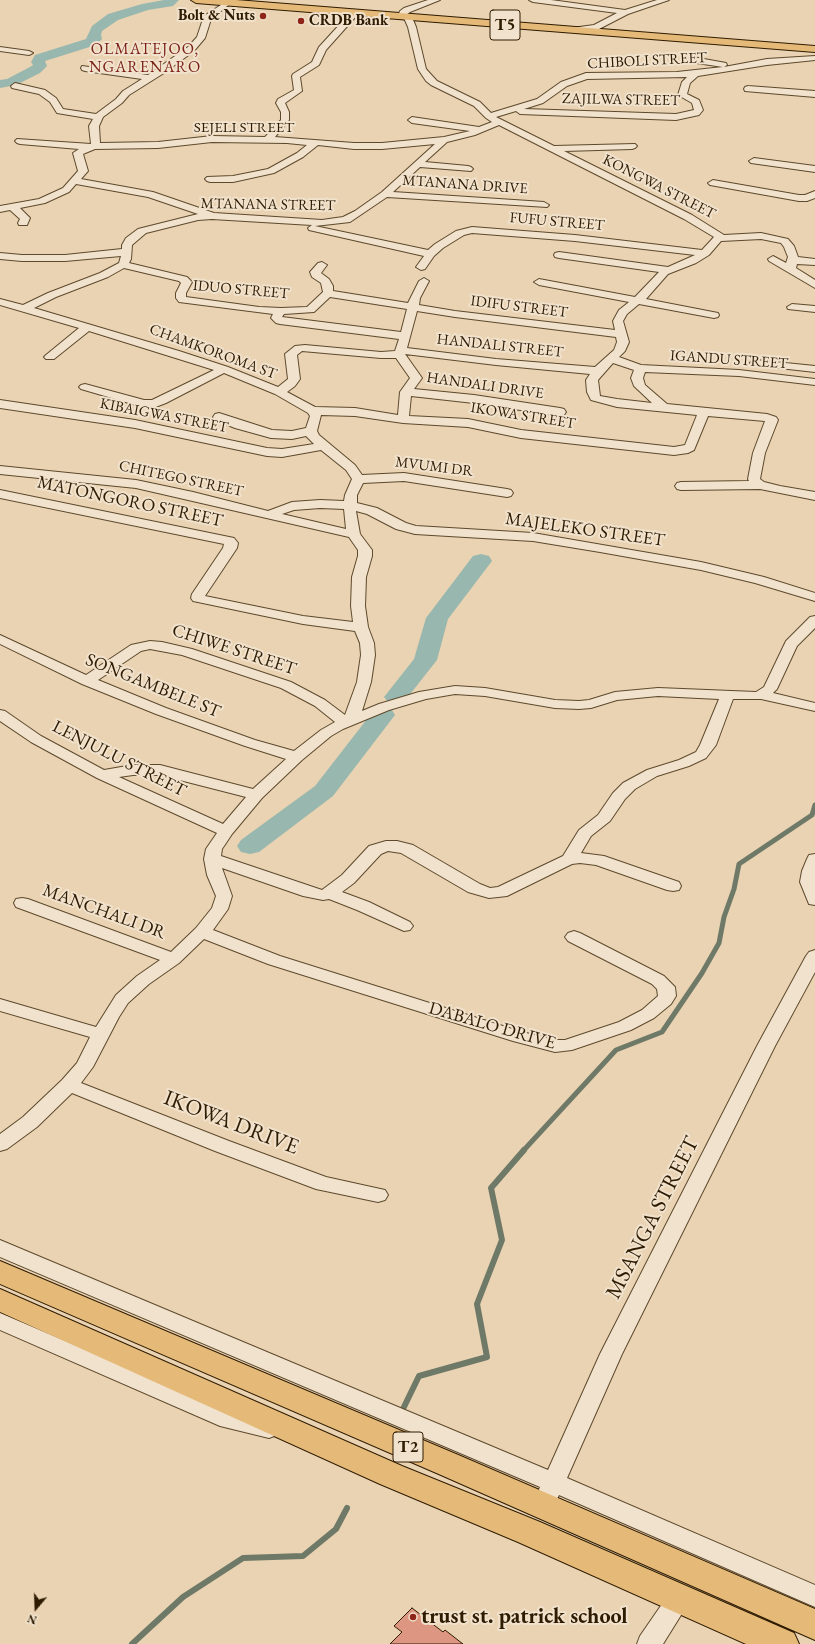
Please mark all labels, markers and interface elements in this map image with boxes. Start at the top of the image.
place label: Bolt & Nuts [178,7,255,25]
road number: T5 [490,10,520,40]
marker: Bolt & Nuts [258,11,268,21]
place label: CRDB Bank [309,12,388,30]
marker: CRDB Bank [296,16,306,26]
district label: OLMATEJOO, NGARENARO [89,40,201,78]
street label: CHIBOLI STREET [587,49,707,73]
street label: ZAJILWA STREET [562,90,680,110]
street label: SEJELI STREET [194,119,294,137]
street label: KONGWA STREET [600,151,718,223]
street label: MTANANA DRIVE [402,172,528,198]
street label: MTANANA STREET [200,195,336,215]
street label: FUFU STREET [509,209,605,235]
street label: IDUO STREET [192,277,290,303]
street label: IDIFU STREET [469,292,569,322]
street label: CHAMKOROMA ST [147,321,279,383]
street label: HANDALI STREET [436,330,564,362]
street label: IGANDU STREET [669,347,789,373]
street label: HANDALI DRIVE [425,369,545,403]
street label: KIBAIGWA STREET [98,395,230,437]
street label: IKOWA STREET [469,399,577,433]
street label: MVUMI DR [394,453,474,481]
street label: CHITEGO STREET [117,457,245,501]
street label: MATONGORO STREET [35,472,225,532]
street label: MAJELEKO STREET [504,508,666,552]
street label: CHIWE STREET [169,620,299,680]
street label: SONGAMBELE ST [82,649,224,723]
street label: LENJULU STREET [48,716,190,802]
street label: MANCHALI DR [40,880,168,944]
street label: DABALO DRIVE [426,998,558,1054]
street label: IKOWA DRIVE [160,1085,302,1161]
street label: MSANGA STREET [601,1132,705,1304]
road number: T2 [393,1432,423,1462]
north arrow [16,1588,56,1628]
place label: trust st. patrick school [421,1604,627,1630]
text: N [26,1611,39,1627]
marker: trust st. patrick school [408,1612,418,1622]

